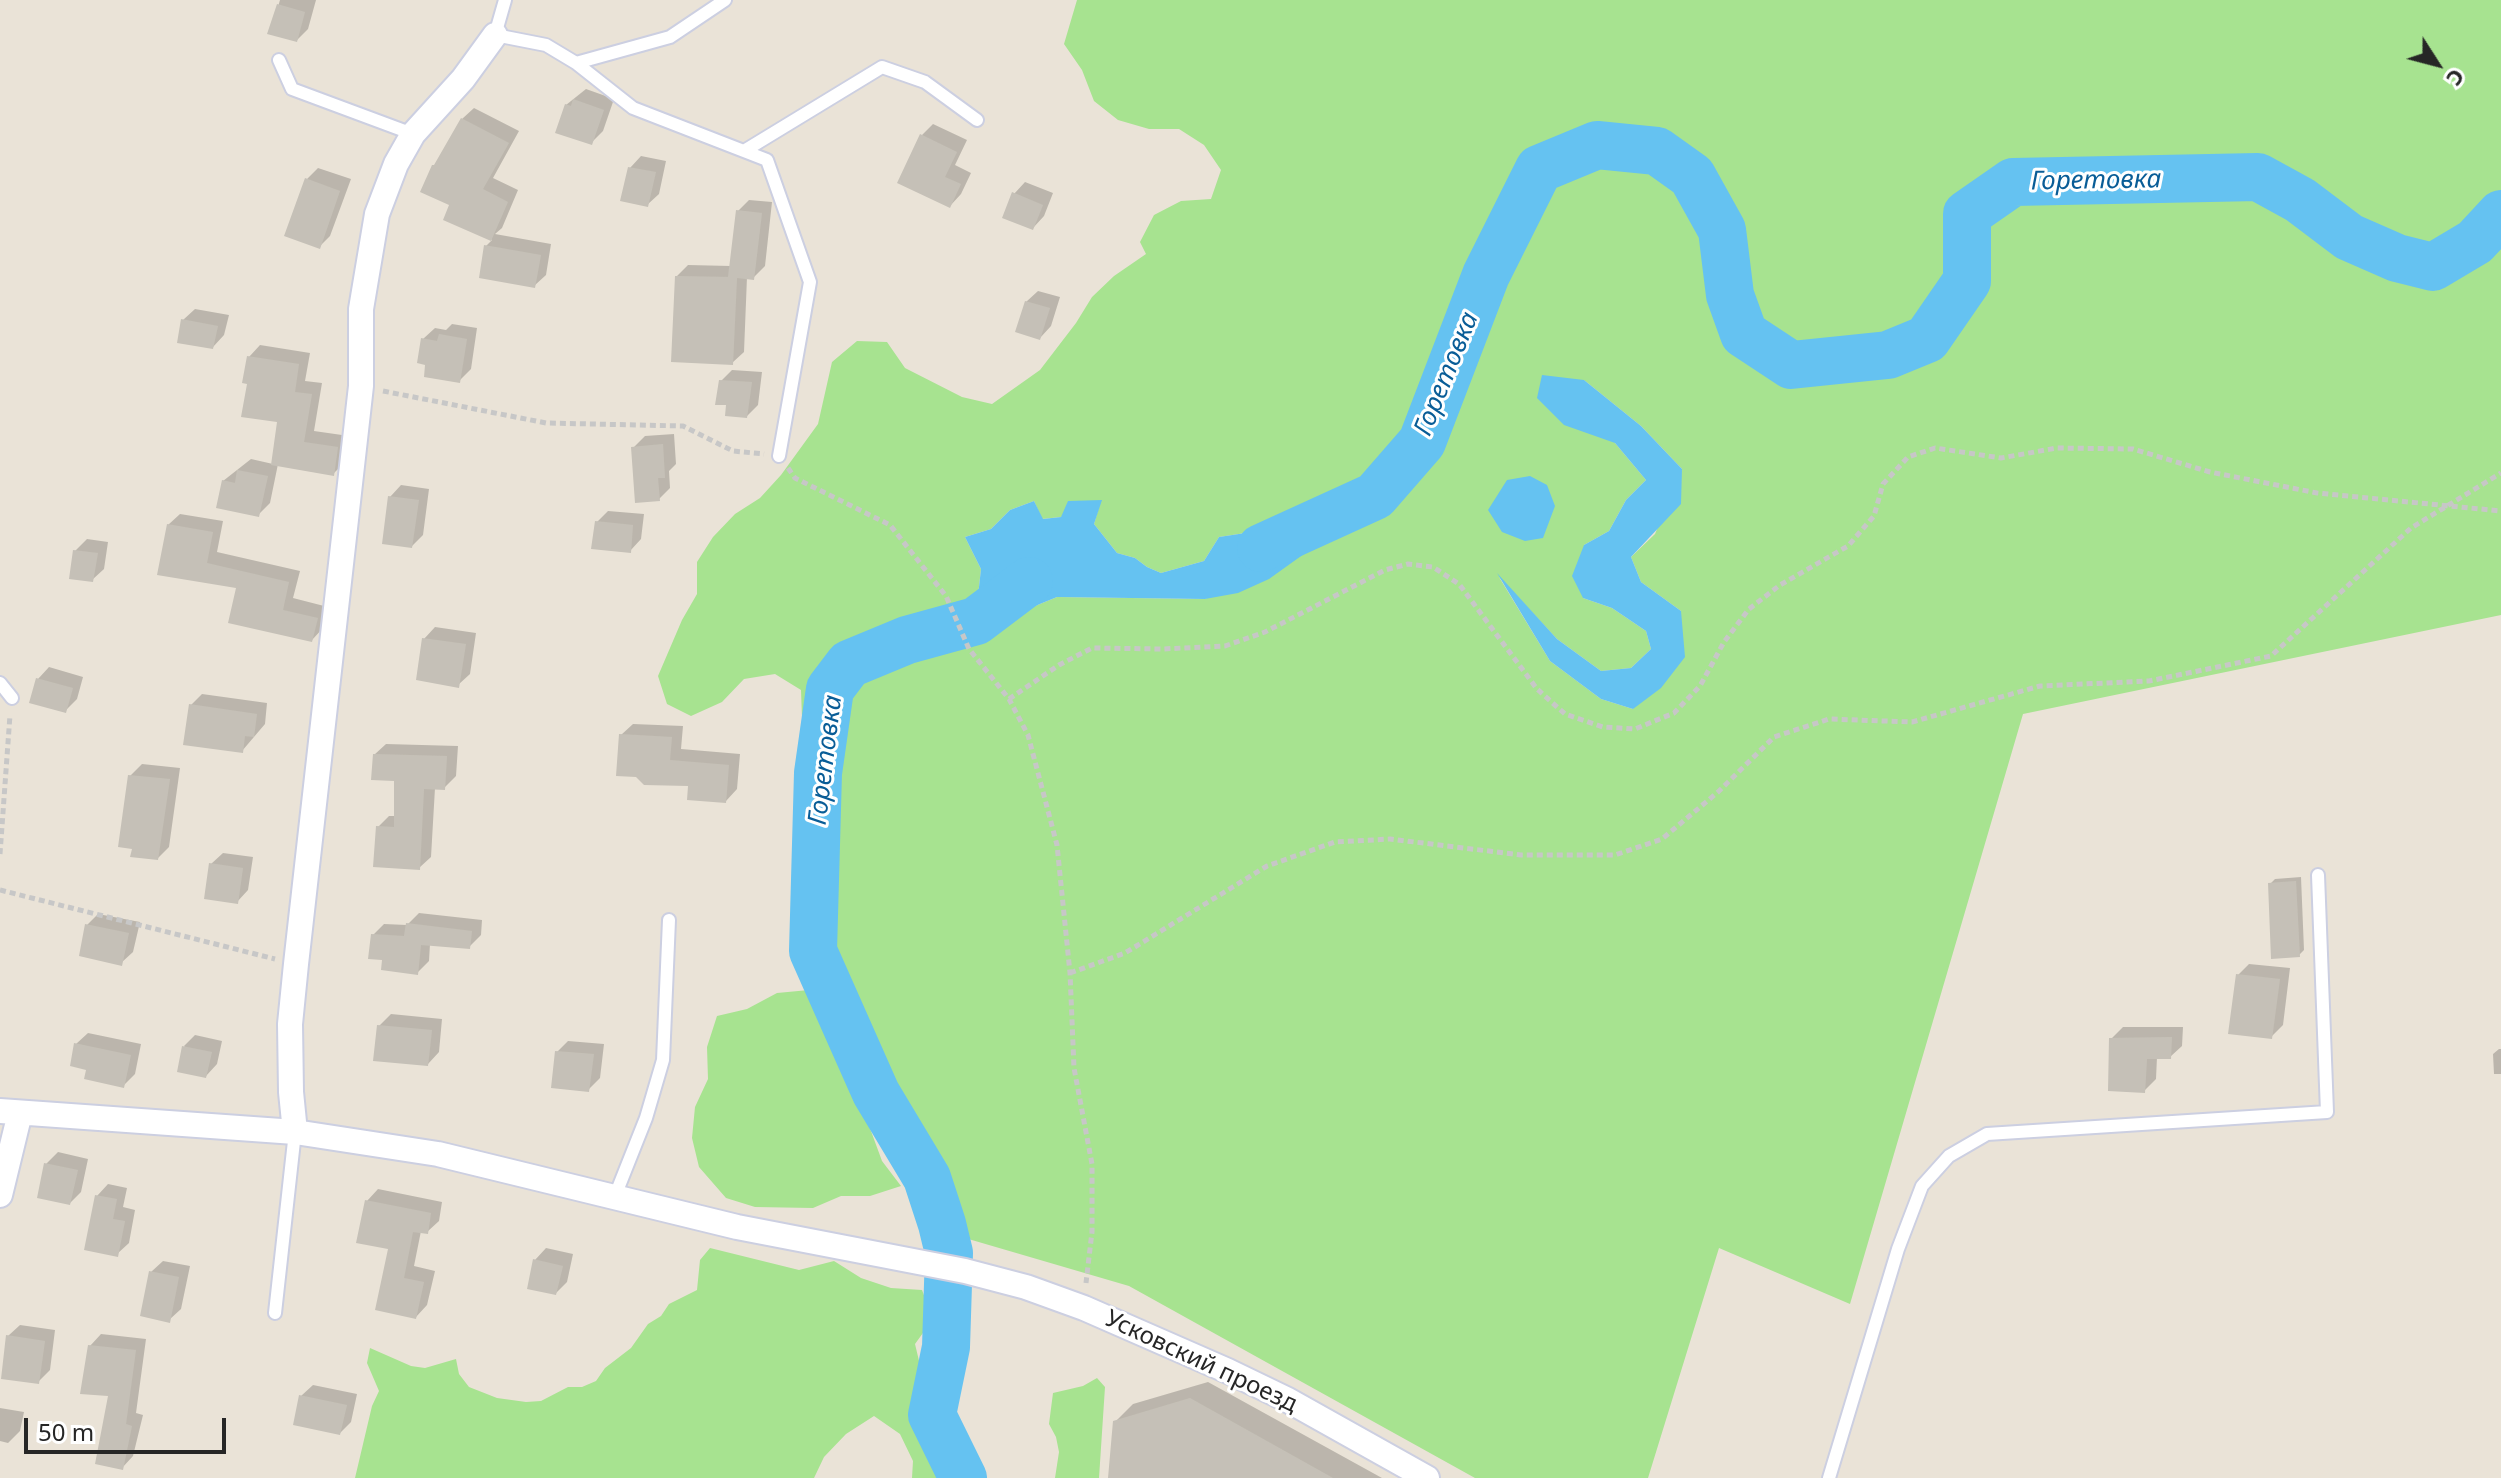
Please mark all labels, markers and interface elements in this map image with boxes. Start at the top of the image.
north arrow [2397,24,2477,104]
text: С [2440,64,2473,93]
water label: Горетовка [2031,164,2161,198]
water label: Горетовка [1408,308,1486,440]
water label: Горетовка [803,693,849,827]
street label: Усковский проезд [1100,1305,1302,1419]
scale bar [28,1402,230,1452]
text: 50 m [38,1415,94,1448]

